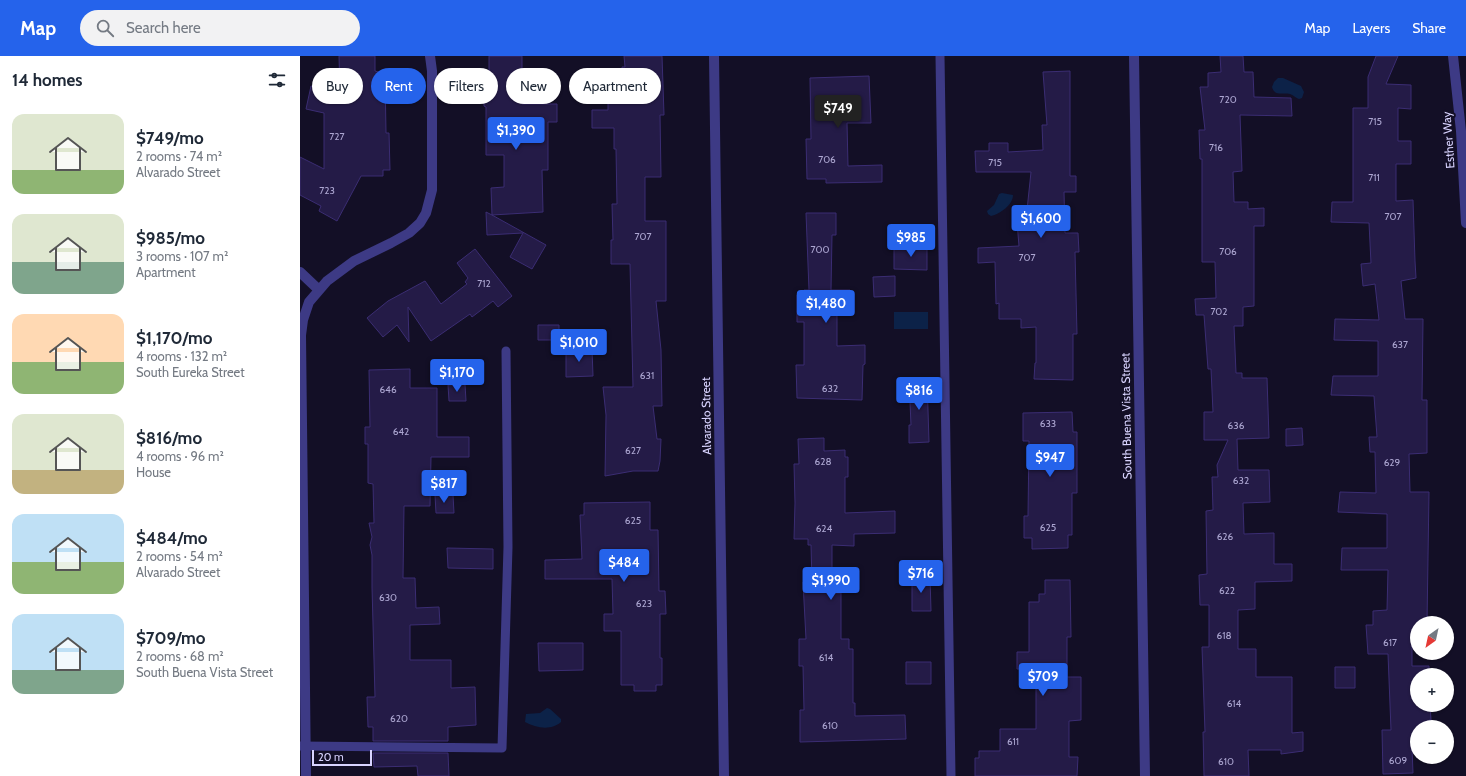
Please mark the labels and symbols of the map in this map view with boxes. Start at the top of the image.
house number: 720 [1219,93,1237,106]
pin: $749 [814,95,862,129]
street label: Esther Way [1439,111,1457,169]
house number: 715 [1368,115,1382,128]
pin: $1,390 [483,117,549,151]
house number: 727 [329,130,345,143]
house number: 716 [1209,141,1223,154]
house number: 706 [818,153,836,166]
house number: 715 [988,156,1002,169]
house number: 711 [1368,171,1380,184]
house number: 723 [319,184,335,197]
pin: $1,600 [1008,205,1074,239]
house number: 707 [1385,210,1401,223]
pin: $985 [887,224,935,258]
house number: 707 [635,230,651,243]
house number: 700 [811,243,829,256]
house number: 706 [1219,245,1237,258]
house number: 707 [1019,251,1035,264]
house number: 712 [477,277,491,290]
pin: $1,480 [793,290,859,324]
house number: 702 [1210,305,1228,318]
pin: $1,010 [546,329,612,363]
house number: 637 [1392,338,1408,351]
street label: South Buena Vista Street [1117,353,1135,479]
pin: $1,170 [424,359,490,393]
house number: 631 [640,369,654,382]
street label: Alvarado Street [698,377,714,455]
pin: $816 [895,377,943,411]
house number: 632 [822,382,838,395]
house number: 646 [379,383,397,396]
house number: 633 [1040,417,1056,430]
house number: 636 [1228,419,1245,432]
house number: 642 [393,425,409,438]
house number: 627 [625,444,641,457]
pin: $947 [1026,444,1074,478]
house number: 628 [815,455,831,468]
house number: 629 [1384,456,1401,469]
pin: $817 [420,470,468,504]
house number: 632 [1233,474,1249,487]
house number: 625 [625,514,641,527]
house number: 625 [1040,521,1056,534]
house number: 624 [816,522,833,535]
house number: 626 [1217,530,1234,543]
pin: $484 [600,549,648,583]
pin: $716 [897,560,945,594]
pin: $1,990 [798,567,864,601]
house number: 622 [1219,584,1235,597]
house number: 630 [379,591,397,604]
house number: 623 [636,597,652,610]
north arrow [1410,616,1454,660]
house number: 618 [1217,629,1231,642]
house number: 617 [1383,636,1397,649]
house number: 614 [819,651,834,664]
pin: $709 [1019,663,1067,697]
house number: 614 [1227,697,1242,710]
house number: 620 [390,712,408,725]
house number: 610 [822,719,838,732]
house number: 611 [1007,735,1019,748]
scale bar [312,748,372,767]
house number: 609 [1389,754,1407,767]
house number: 610 [1218,755,1234,768]

